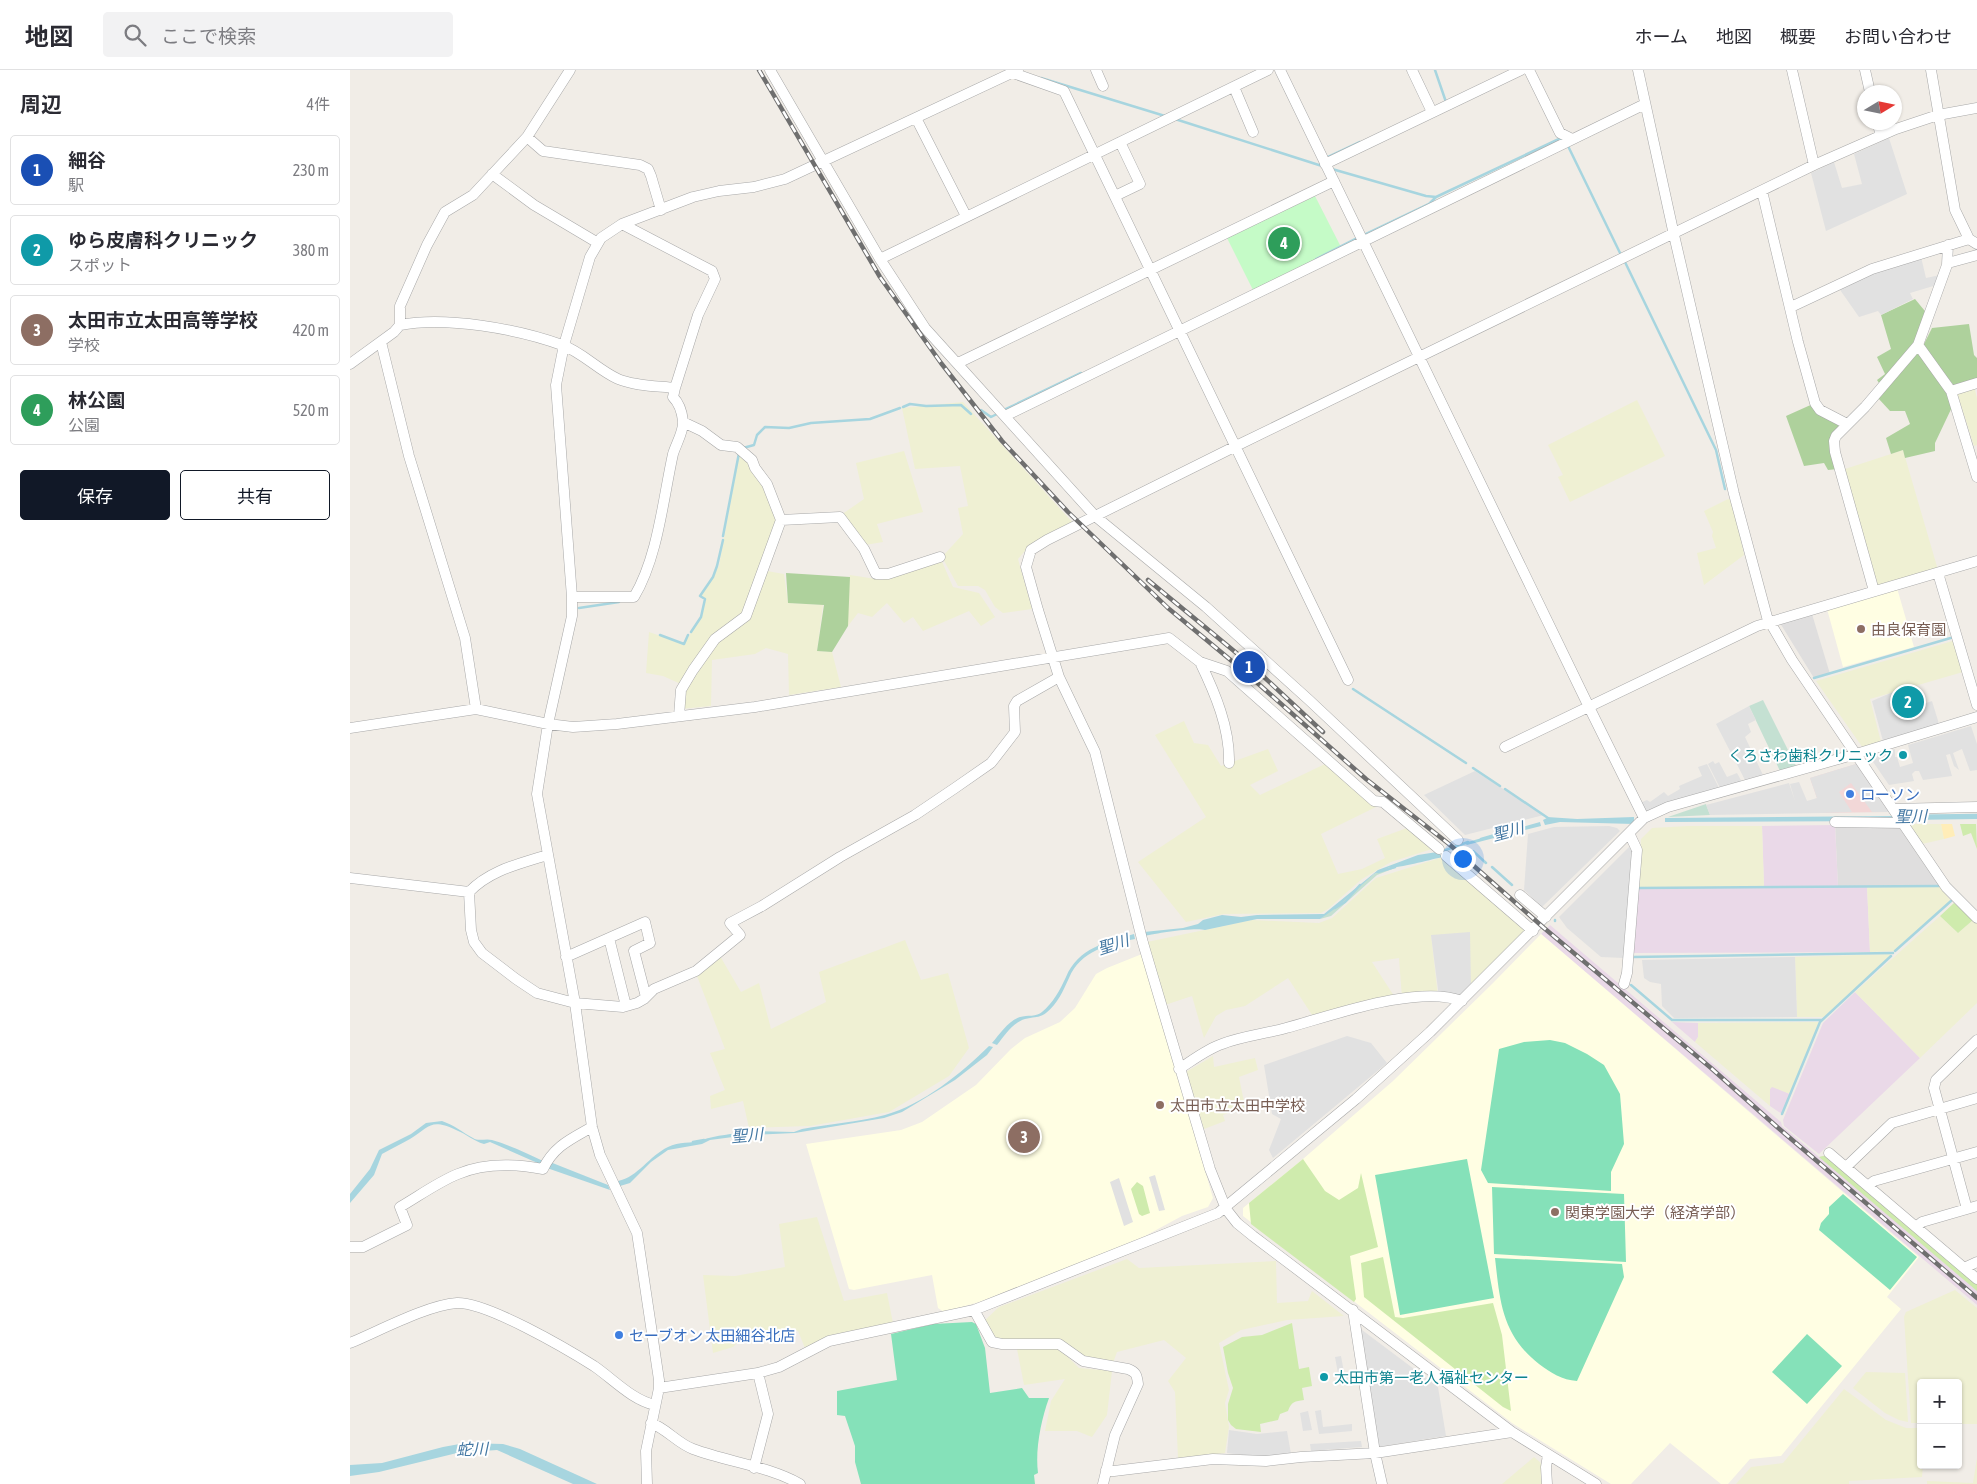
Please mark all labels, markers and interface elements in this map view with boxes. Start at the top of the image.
search box [103,12,453,57]
icon: search [121,21,149,49]
text: 地図 [25,23,73,50]
text: ここで検索 [161,25,256,47]
text: ホーム [1635,26,1688,47]
text: 地図 [1716,26,1752,47]
text: 概要 [1780,26,1816,47]
text: お問い合わせ [1844,26,1952,47]
north arrow [1857,85,1902,130]
text: 周辺 [20,92,62,116]
text: 4件 [306,95,330,113]
text: 細谷 [68,149,106,171]
text: 1 [33,161,41,179]
text: 230 m [293,161,329,179]
text: 駅 [68,176,84,194]
pin: 4 [1268,224,1300,262]
text: ゆら皮膚科クリニック [68,229,258,251]
text: 2 [33,241,41,259]
text: 380 m [293,241,329,259]
text: スポット [68,256,132,274]
text: 太田市立太田高等学校 [68,309,258,331]
text: 3 [33,321,41,339]
text: 420 m [293,321,329,339]
text: 学校 [68,336,100,354]
text: 林公園 [68,389,125,411]
text: 4 [33,401,41,419]
text: 520 m [293,401,329,419]
text: 公園 [68,416,100,434]
button: 保存 [20,470,170,520]
button: 共有 [180,470,330,520]
place label: 由良保育園 [1871,621,1946,638]
marker: 由良保育園 [1855,623,1867,635]
pin: 1 [1233,648,1265,686]
pin: 2 [1892,683,1924,721]
place label: くろさわ歯科クリニック [1728,747,1893,764]
marker: くろさわ歯科クリニック [1897,749,1909,761]
place label: ローソン [1860,786,1920,803]
marker: ローソン [1844,788,1856,800]
water label: 聖川 [1895,807,1929,825]
water label: 聖川 [1490,818,1528,844]
your location [1450,846,1476,872]
water label: 聖川 [1095,930,1133,958]
place label: 太田市立太田中学校 [1170,1097,1305,1114]
marker: 太田市立太田中学校 [1154,1099,1166,1111]
pin: 3 [1008,1118,1040,1156]
water label: 聖川 [730,1124,766,1145]
place label: 関東学園大学（経済学部） [1565,1204,1745,1221]
marker: 関東学園大学（経済学部） [1549,1206,1561,1218]
place label: セーブオン 太田細谷北店 [629,1327,795,1344]
marker: セーブオン 太田細谷北店 [613,1329,625,1341]
place label: 太田市第一老人福祉センター [1334,1369,1529,1386]
marker: 太田市第一老人福祉センター [1318,1371,1330,1383]
map controls [1917,1379,1962,1469]
button: + [1917,1379,1962,1424]
button: − [1917,1424,1962,1469]
water label: 蛇川 [456,1439,490,1459]

